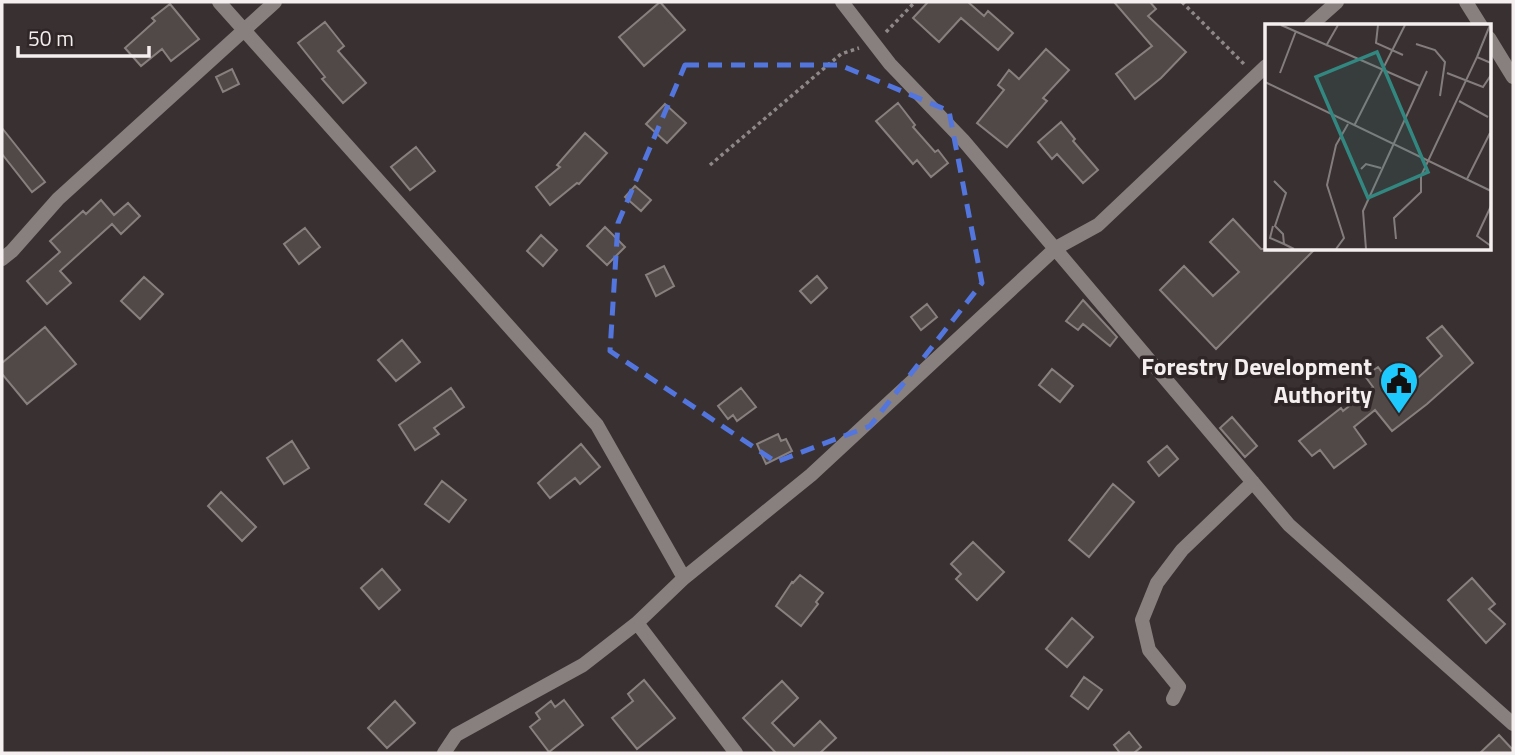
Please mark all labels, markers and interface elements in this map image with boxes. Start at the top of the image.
scale bar [18,14,149,58]
text: 50 m [28,22,74,54]
inset map [1265,24,1490,250]
place label: Forestry Development Authority [1141,348,1372,412]
public building icon: Forestry Development Authority [1378,360,1420,415]

